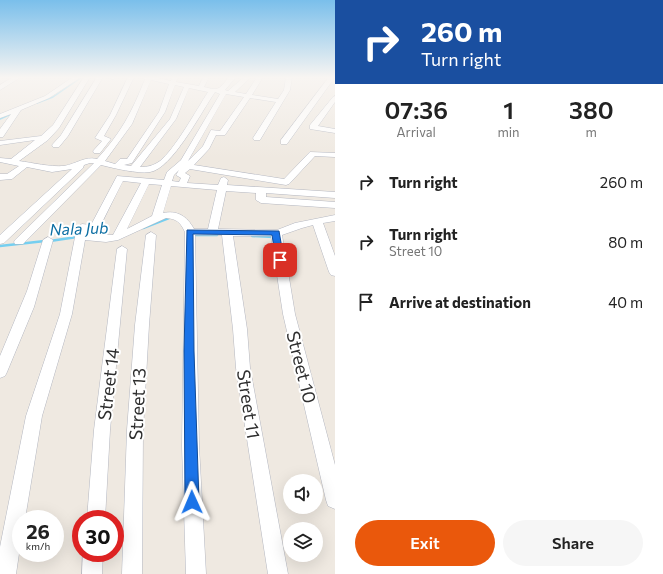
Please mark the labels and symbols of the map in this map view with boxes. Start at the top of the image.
water label: Nala Jub [49,217,109,239]
pin [263,243,297,277]
street label: Street 10 [282,329,322,405]
street label: Street 14 [93,346,123,421]
street label: Street 13 [124,367,150,441]
street label: Street 11 [233,368,265,440]
position arrow [171,481,213,523]
speed limit sign: 30 [72,510,124,562]

